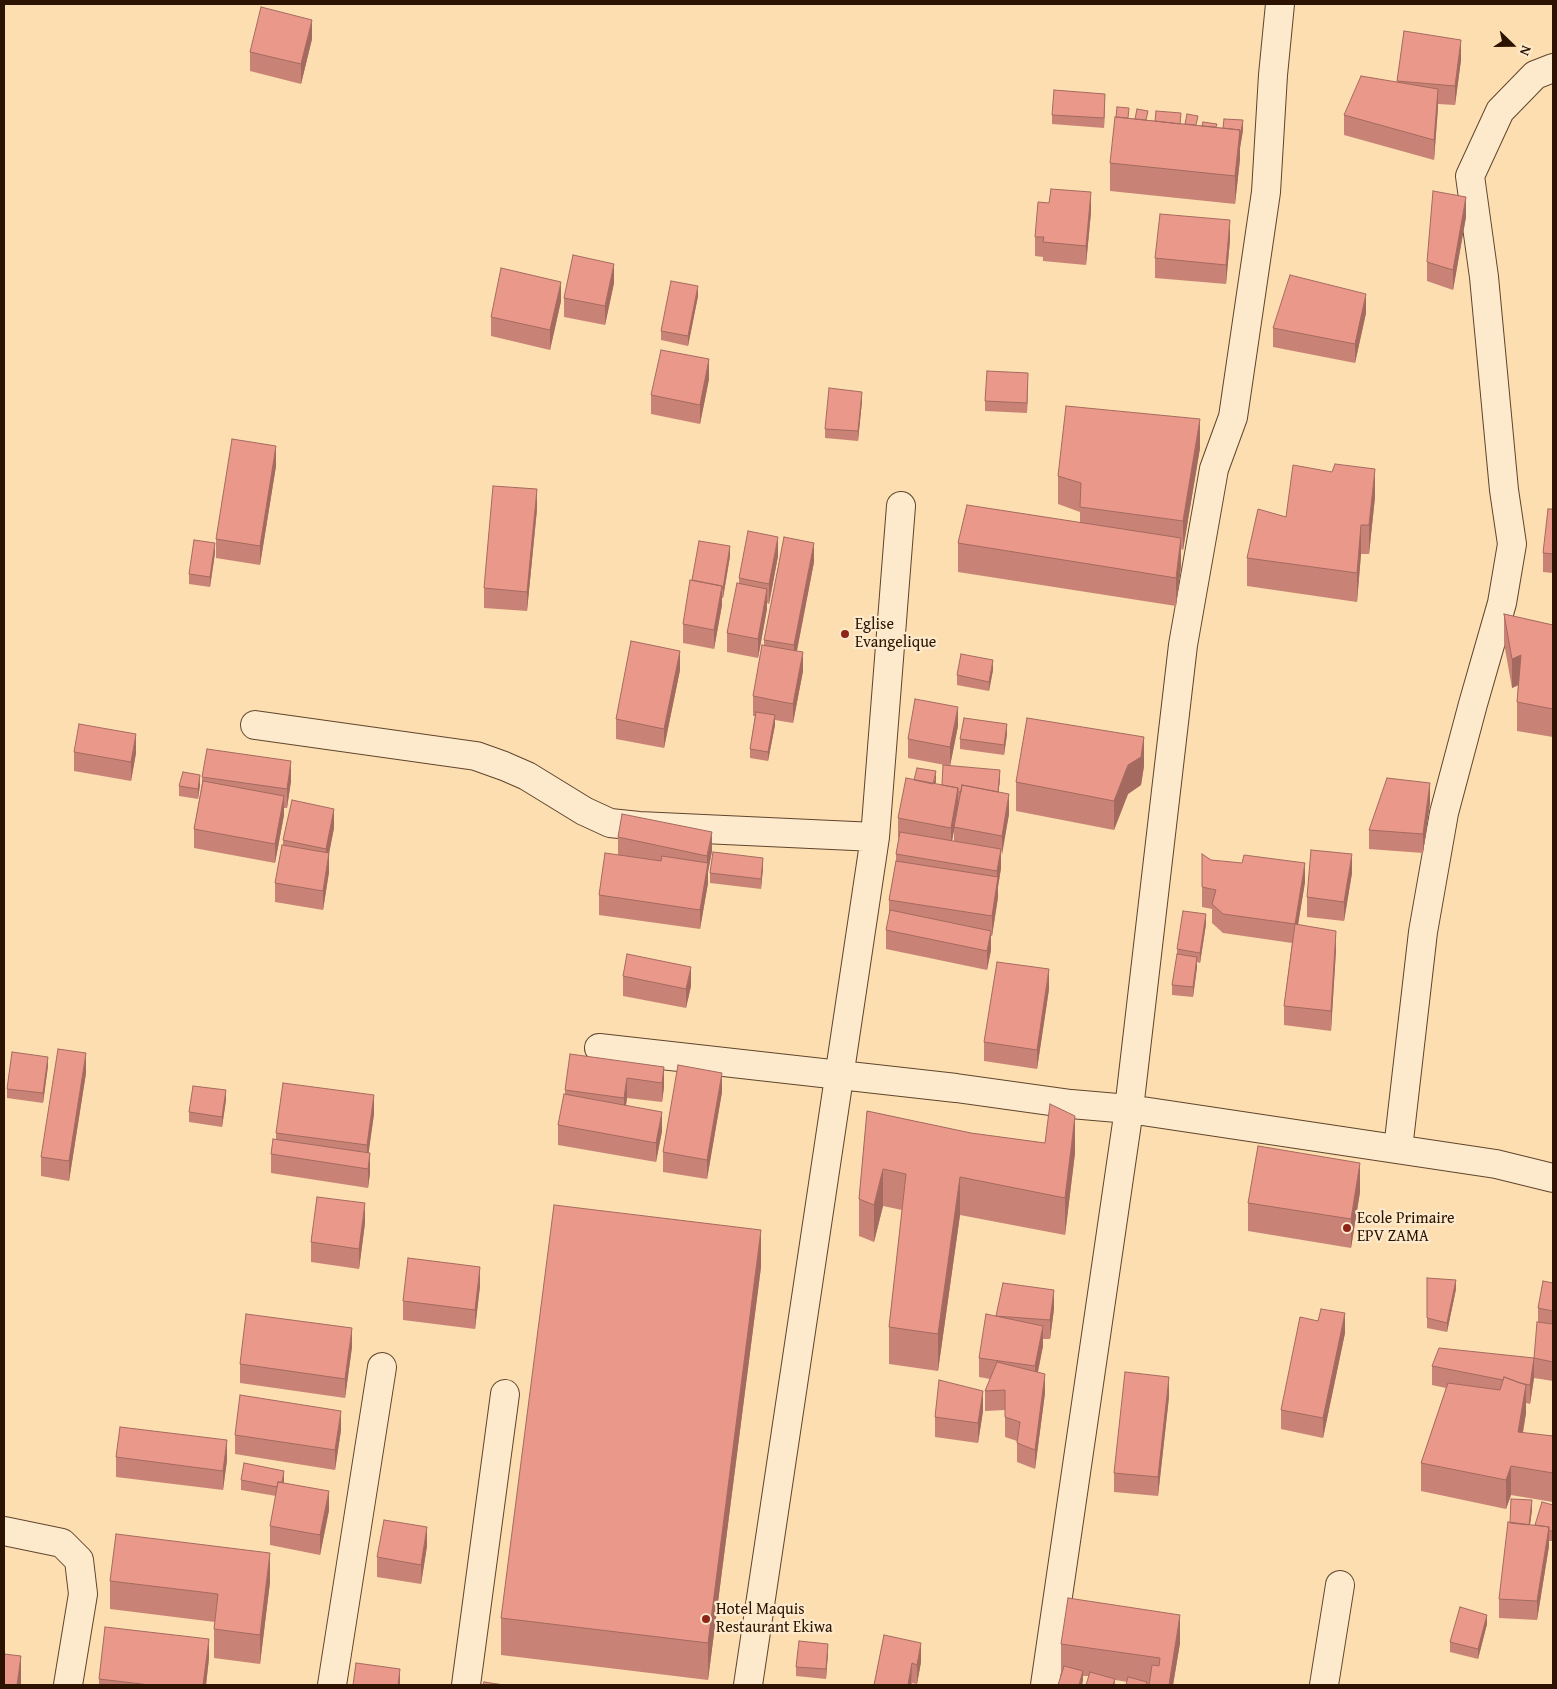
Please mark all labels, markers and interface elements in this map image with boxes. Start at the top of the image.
north arrow [1487,20,1537,70]
text: N [1515,43,1537,59]
place label: Eglise Evangelique [855,615,936,653]
marker: Eglise Evangelique [839,628,851,640]
place label: Ecole Primaire EPV ZAMA [1357,1209,1455,1247]
marker: Ecole Primaire EPV ZAMA [1341,1222,1353,1234]
place label: Hotel Maquis Restaurant Ekiwa [716,1600,832,1638]
marker: Hotel Maquis Restaurant Ekiwa [700,1613,712,1625]

